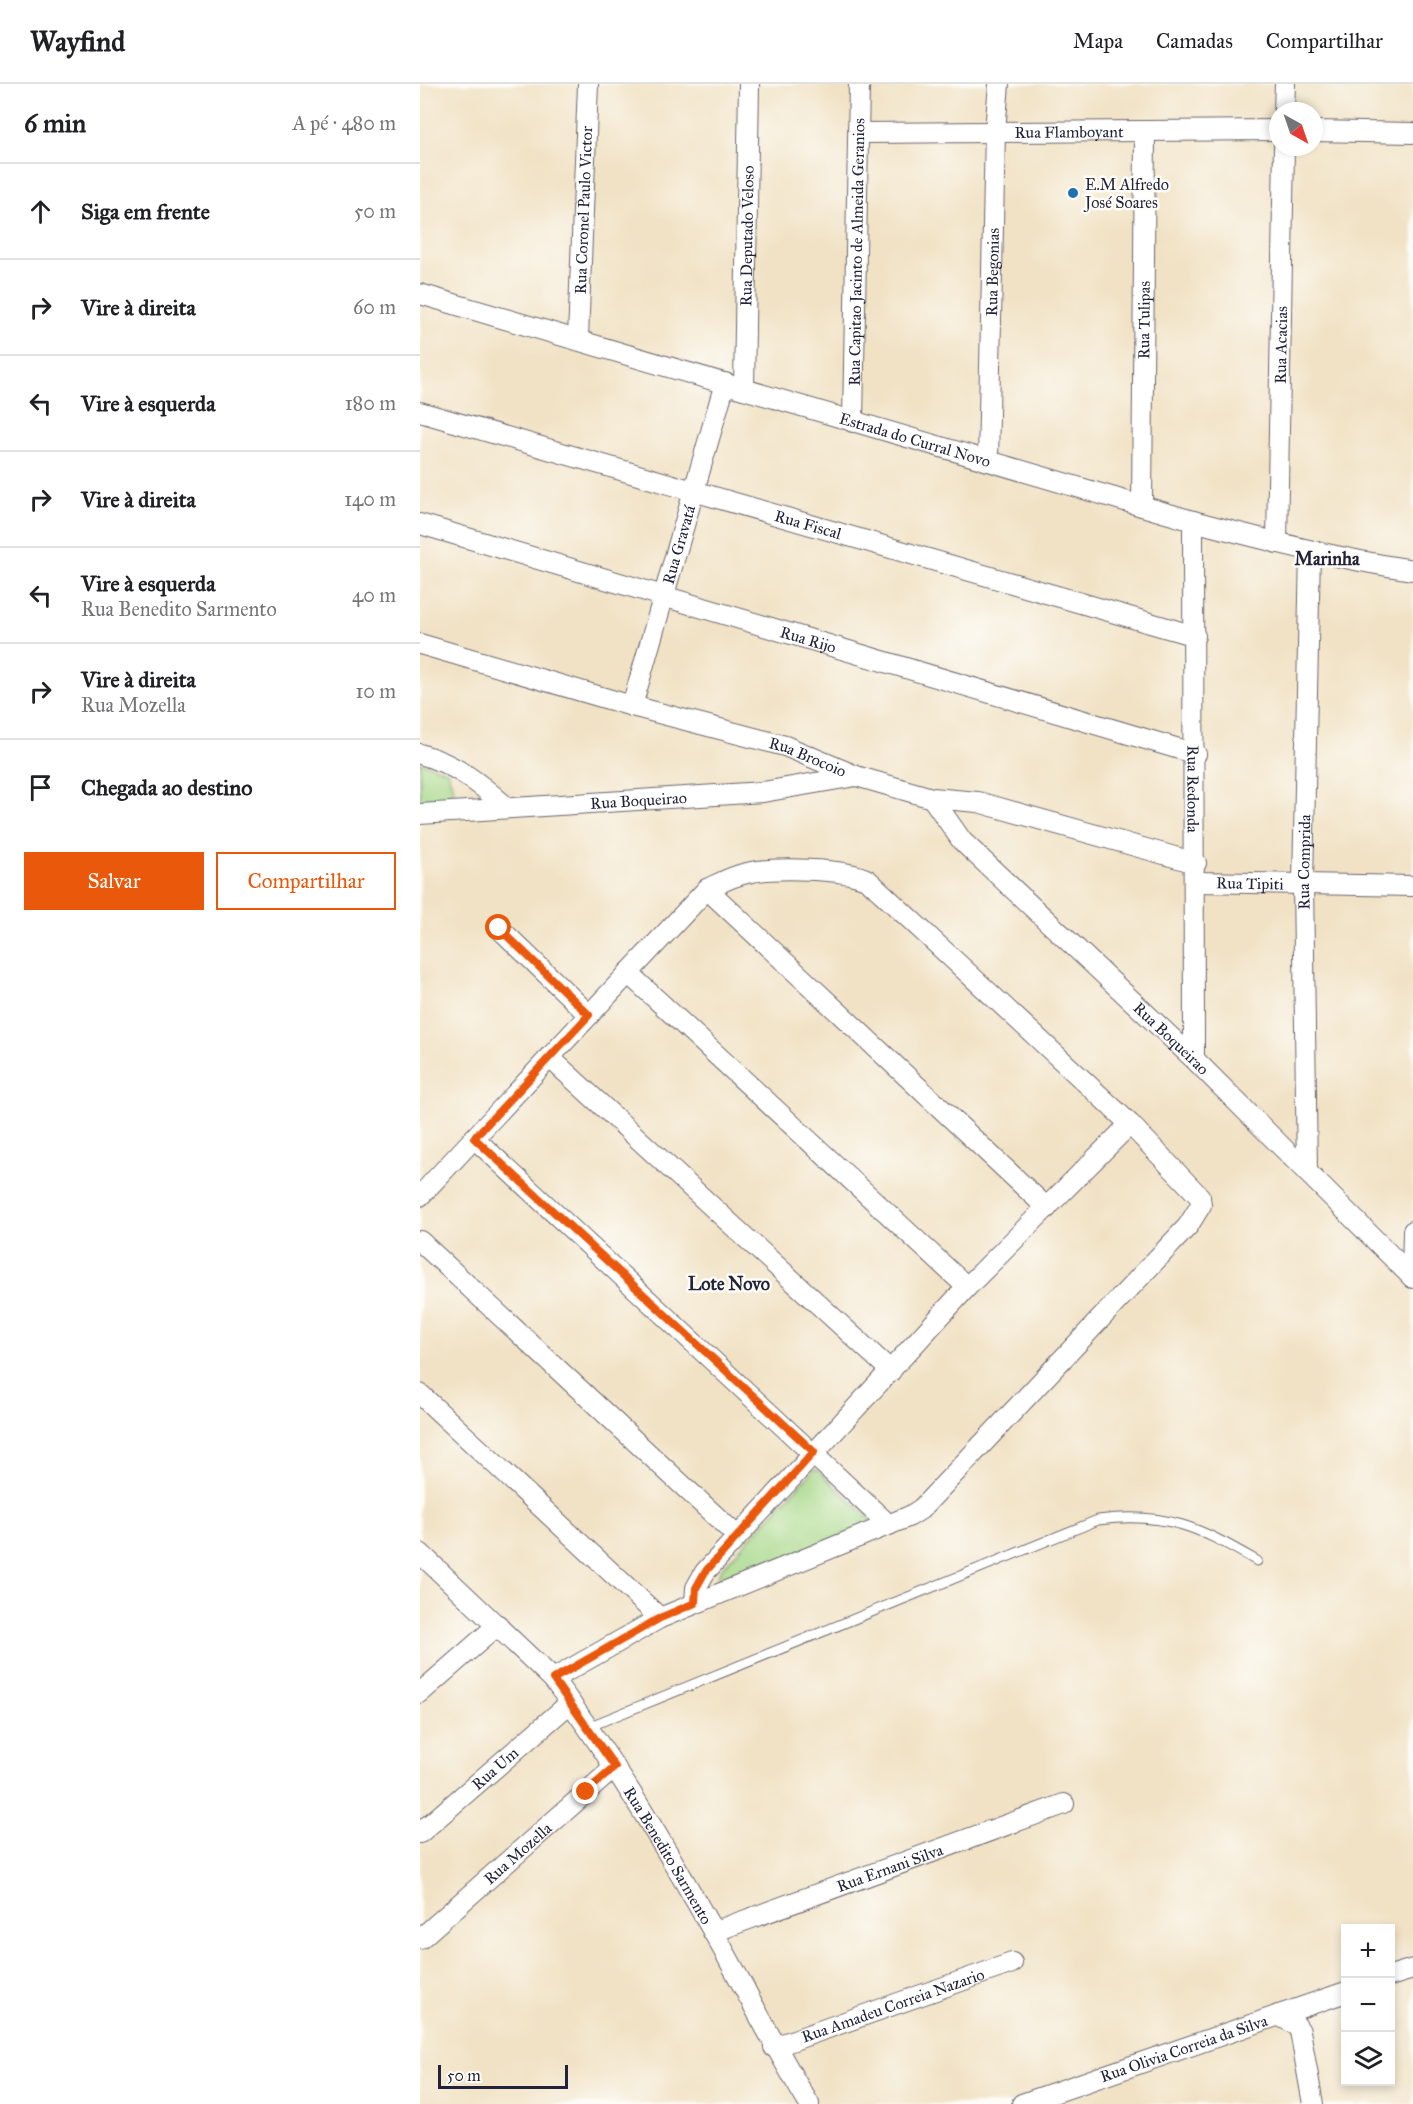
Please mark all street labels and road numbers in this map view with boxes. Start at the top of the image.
street label: Rua Capitao Jacinto de Almeida Geranios [844,118,868,386]
street label: Rua Flamboyant [1014,122,1124,141]
street label: Rua Coronel Paulo Victor [570,126,596,295]
street label: Rua Deputado Veloso [736,165,757,307]
street label: Rua Begonias [982,227,1003,316]
street label: Rua Tulipas [1134,281,1153,359]
street label: Rua Acacias [1270,306,1291,384]
street label: Estrada do Curral Novo [837,408,993,471]
street label: Rua Gravatá [658,503,699,586]
street label: Rua Fiscal [773,506,844,543]
street label: Rua Rijo [778,622,839,656]
street label: Rua Brocoio [767,733,849,780]
street label: Rua Redonda [1184,745,1203,833]
street label: Rua Boqueirao [590,787,687,813]
street label: Rua Comprida [1293,814,1314,910]
street label: Rua Tipiti [1216,873,1285,893]
street label: Rua Boqueirao [1130,998,1213,1078]
street label: Rua Um [468,1742,522,1794]
street label: Rua Benedito Sarmento [620,1783,716,1927]
street label: Rua Mozella [480,1818,555,1888]
street label: Rua Ernani Silva [834,1839,945,1896]
street label: Rua Amadeu Correia Nazario [799,1964,987,2046]
street label: Rua Olivia Correia da Silva [1098,2010,1270,2086]

